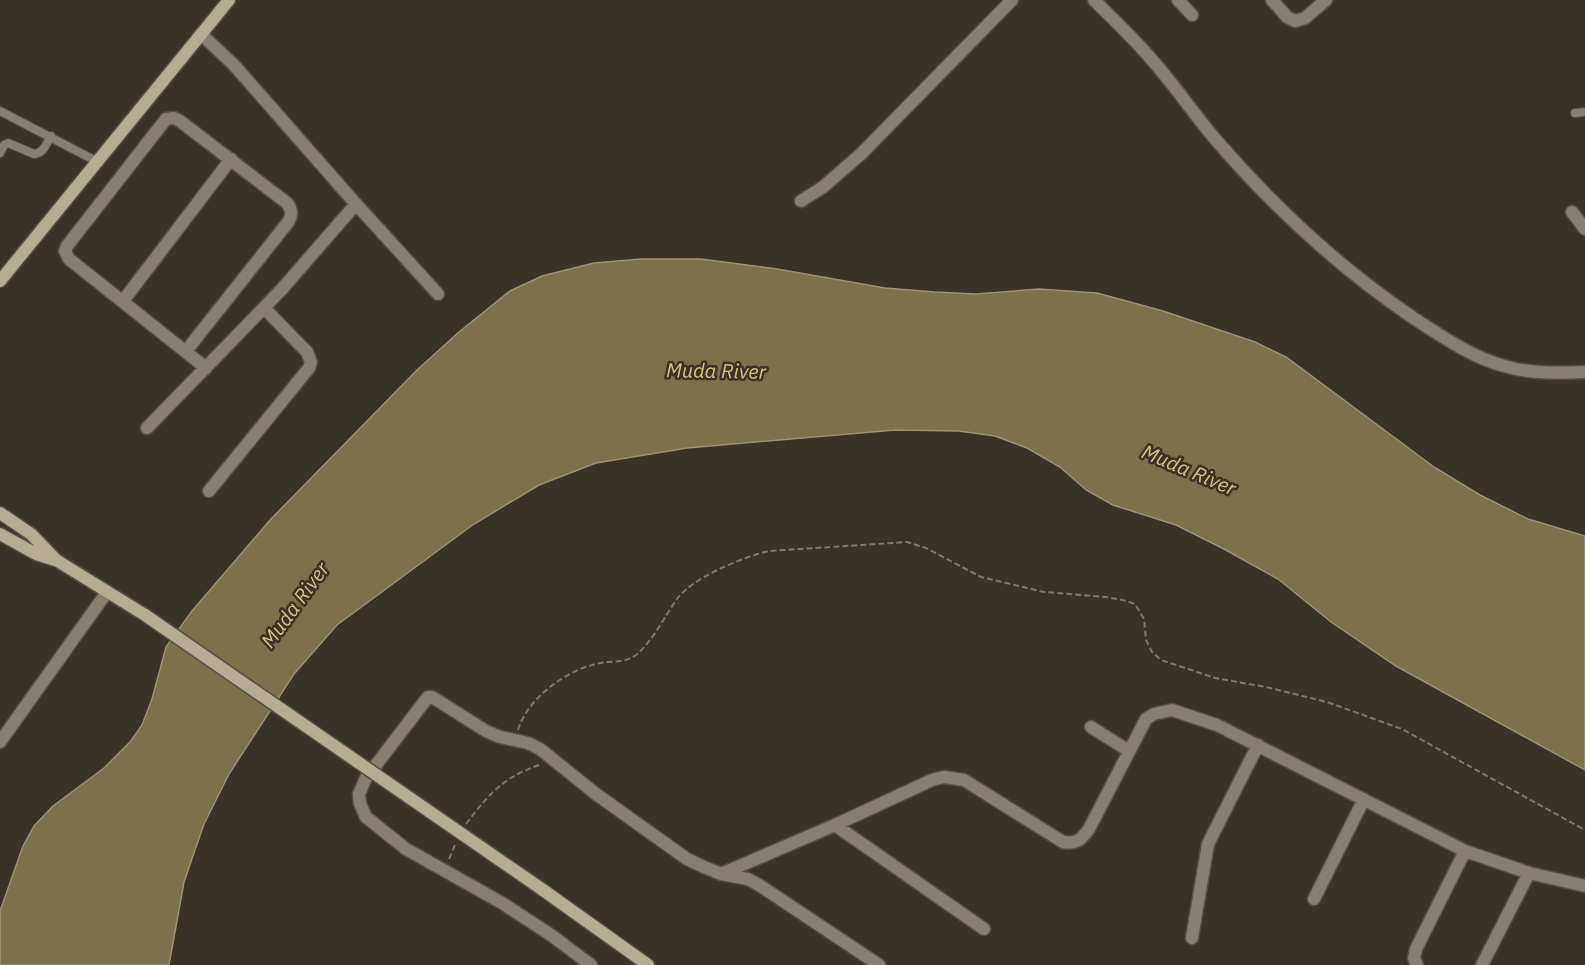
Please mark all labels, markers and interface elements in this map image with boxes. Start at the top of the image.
water label: Muda River [666,356,767,385]
water label: Muda River [1138,438,1241,502]
water label: Muda River [254,556,335,653]

